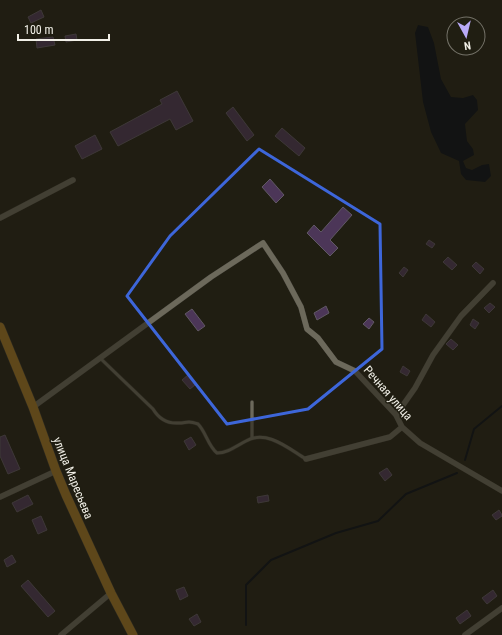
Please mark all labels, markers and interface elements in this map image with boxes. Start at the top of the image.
scale bar [18,16,109,42]
north arrow [446,16,486,56]
text: 100 m [24,23,54,37]
text: N [463,39,472,52]
street label: Речная улица [361,363,416,423]
street label: улица Маресьева [50,435,96,521]

